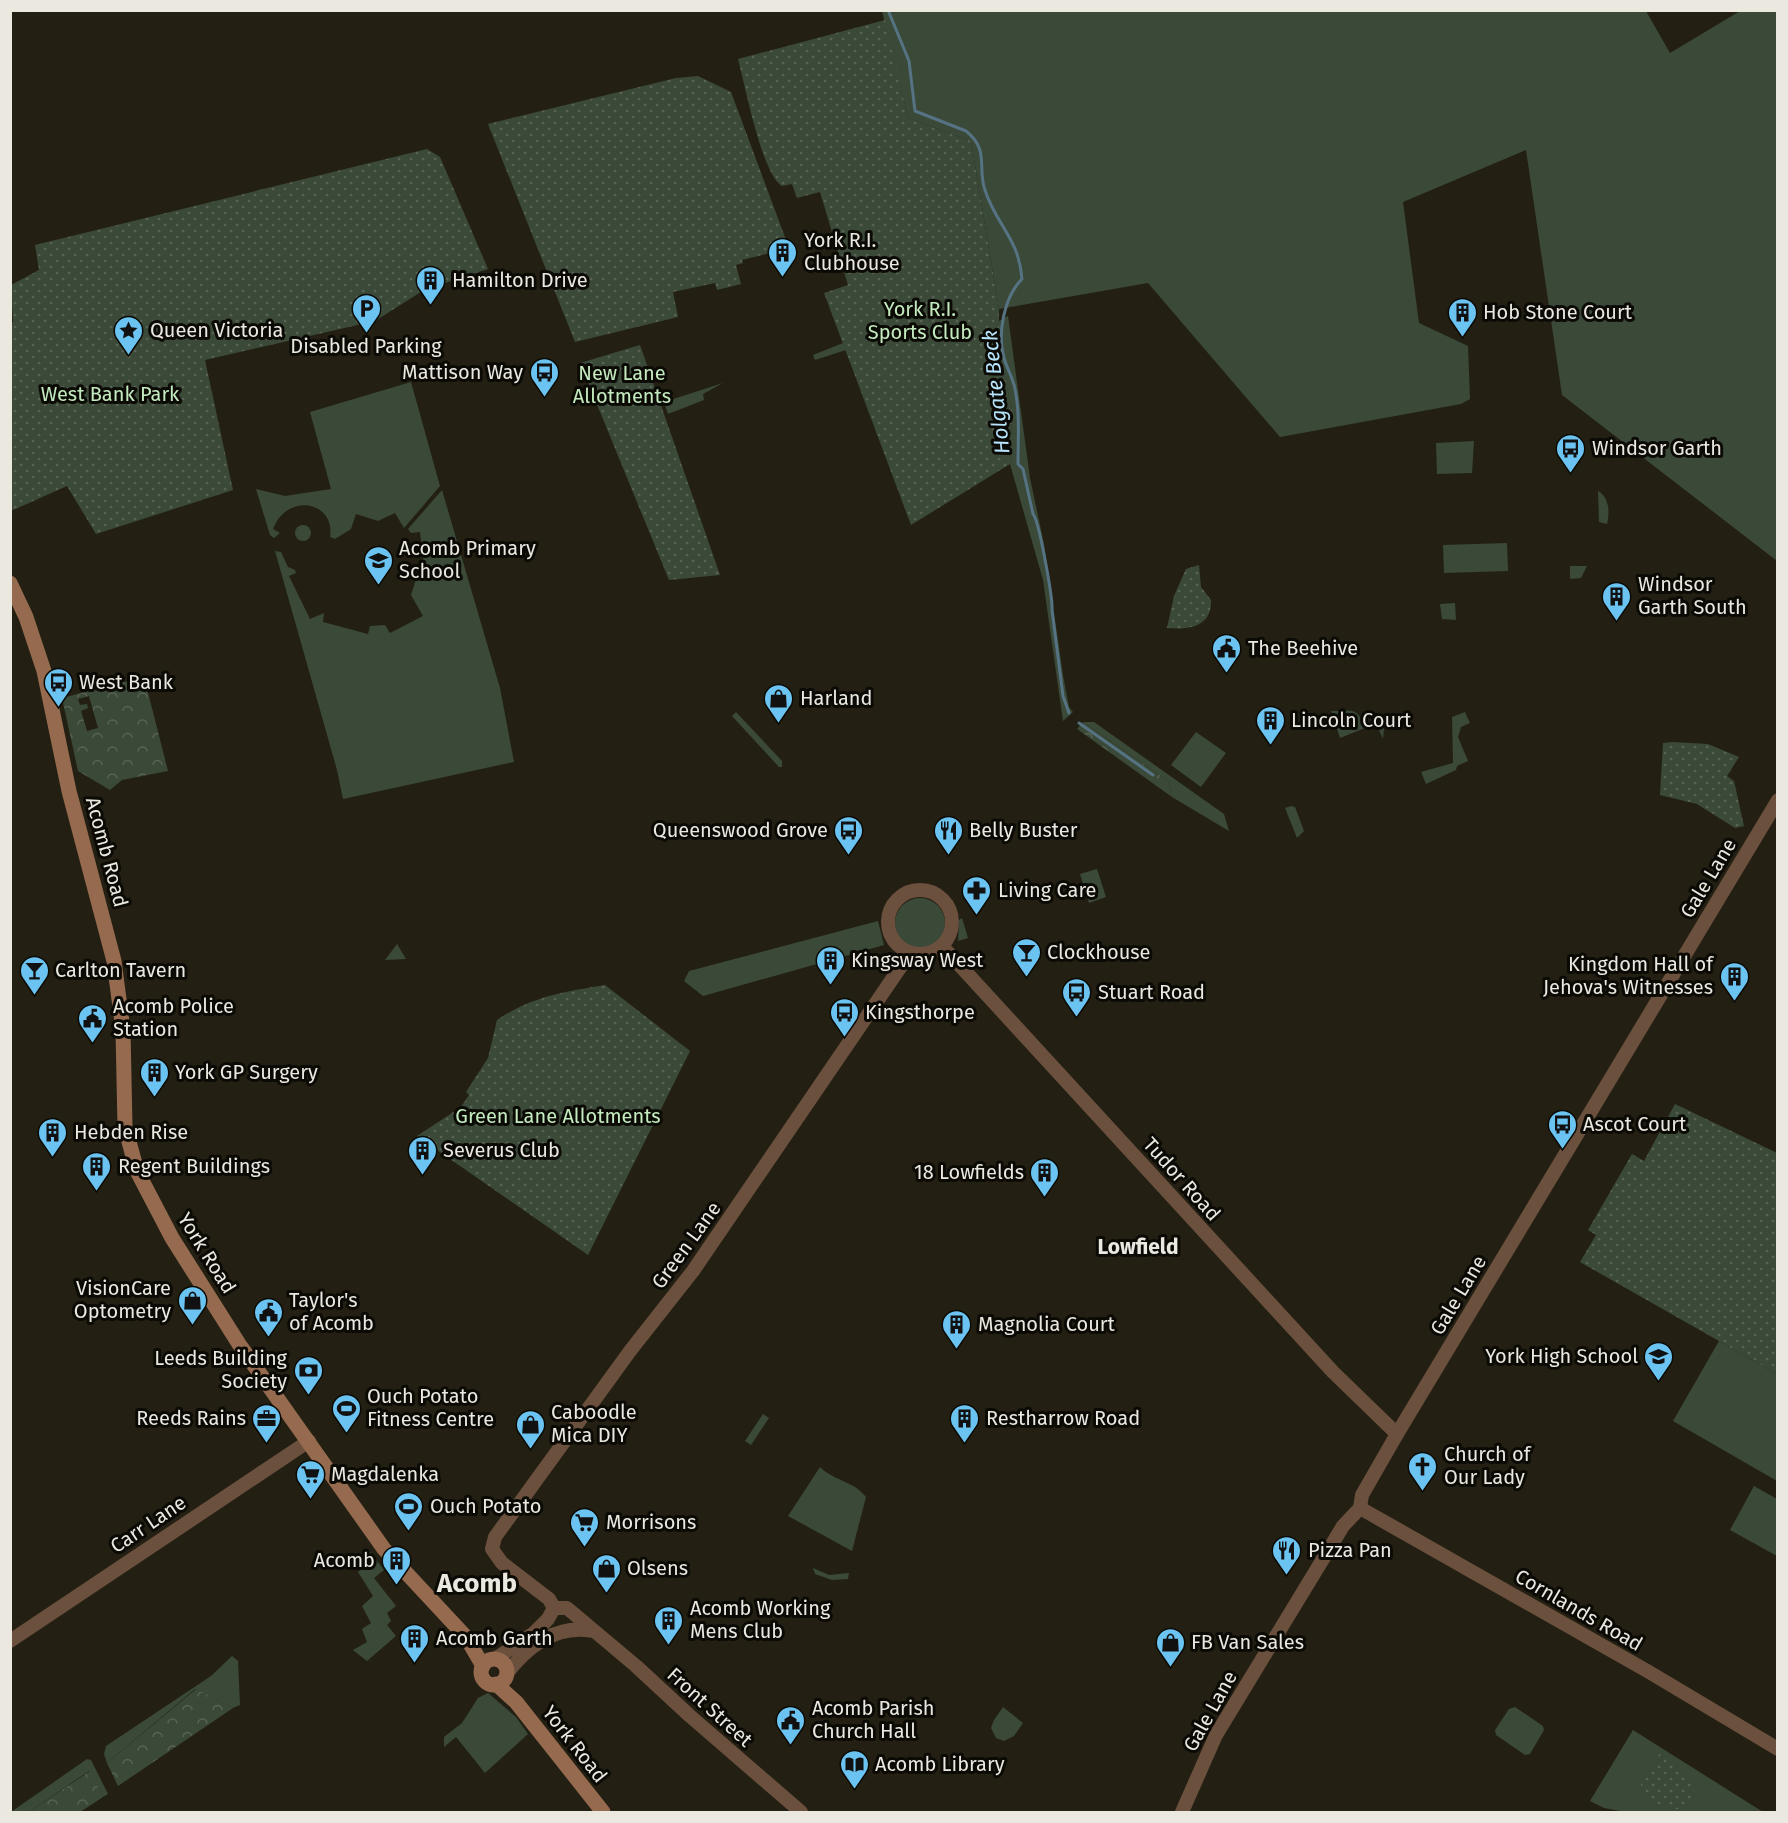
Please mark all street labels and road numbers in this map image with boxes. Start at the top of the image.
street label: Acomb Road [81,794,133,910]
street label: Gale Lane [1675,834,1741,922]
street label: Tudor Road [1138,1132,1226,1226]
street label: Green Lane [646,1197,726,1293]
street label: York Road [173,1208,241,1298]
street label: Gale Lane [1425,1251,1491,1339]
street label: Carr Lane [106,1490,190,1558]
street label: Cornlands Road [1511,1564,1647,1656]
street label: Front Street [662,1662,758,1752]
street label: Gale Lane [1178,1666,1242,1756]
street label: York Road [538,1701,612,1787]

